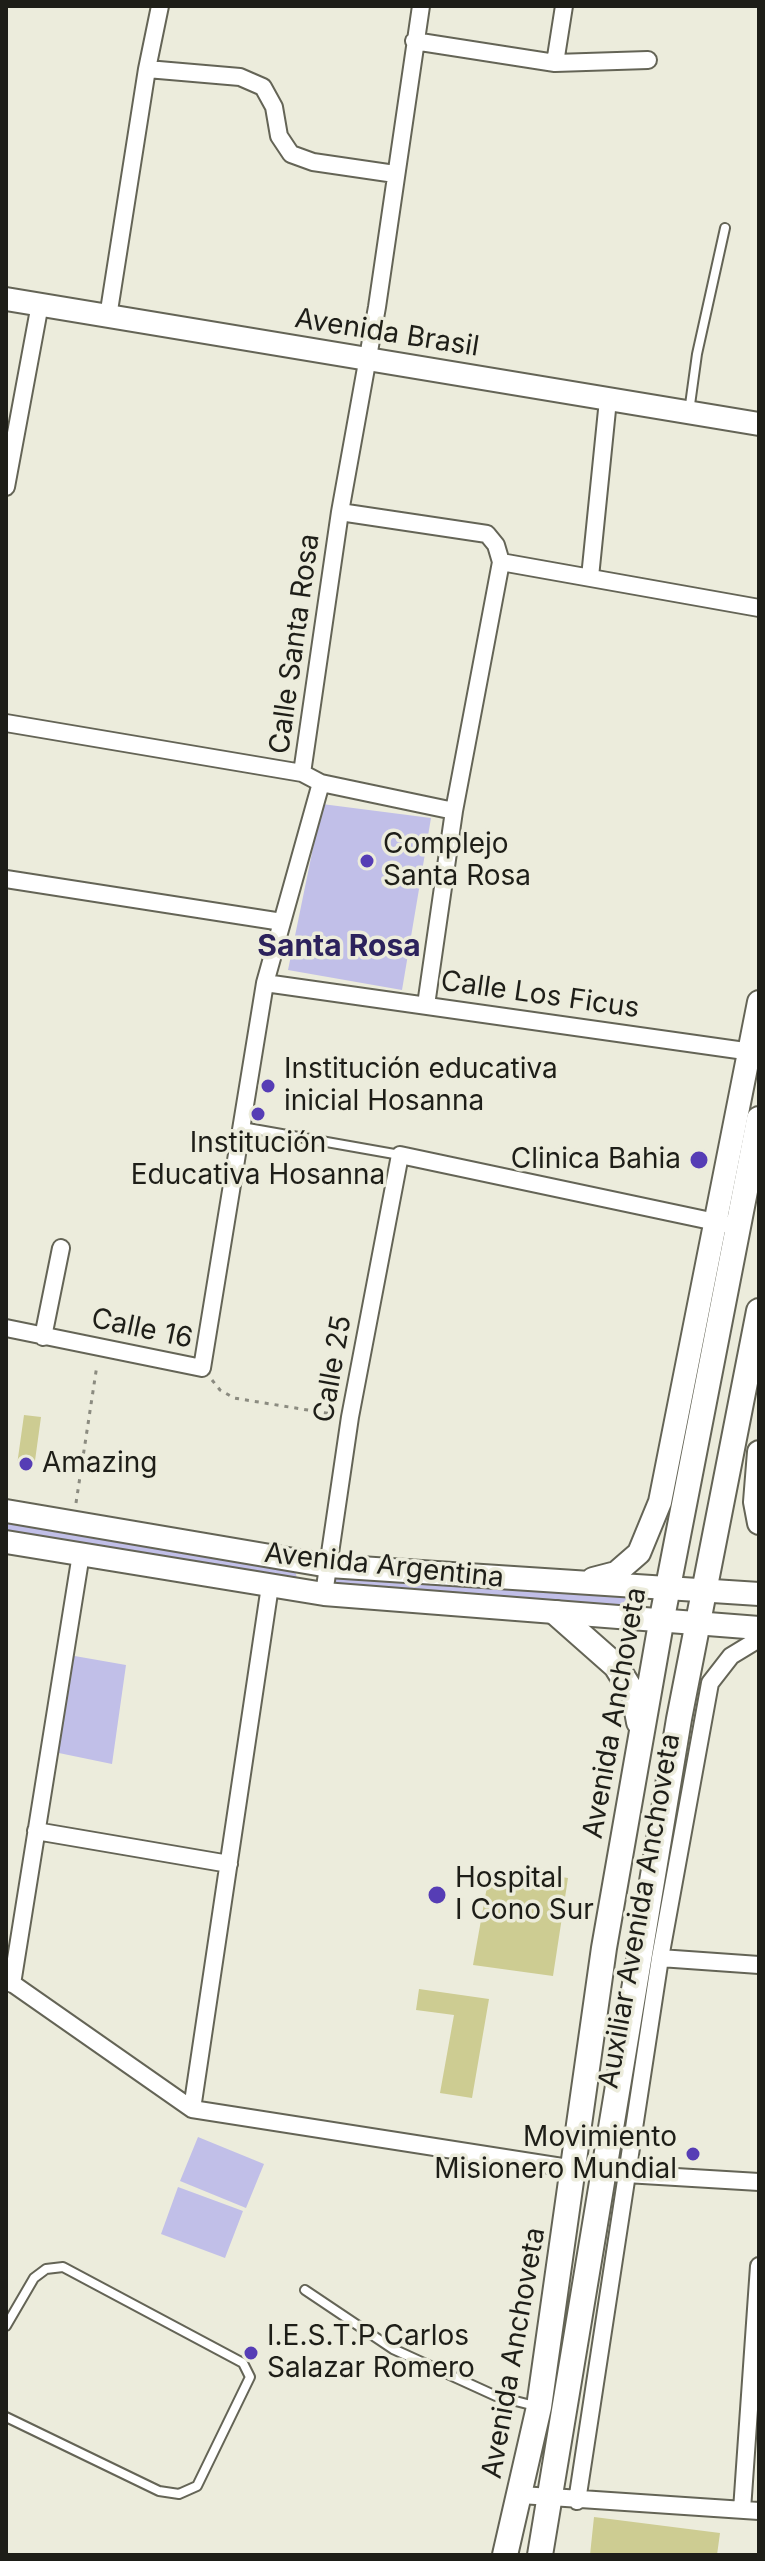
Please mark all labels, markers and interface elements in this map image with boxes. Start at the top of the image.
street label: Avenida Brasil [293,302,481,364]
street label: Calle Santa Rosa [263,532,327,756]
place label: Complejo Santa Rosa [383,828,531,894]
marker: Complejo Santa Rosa [358,852,376,870]
district label: Santa Rosa [257,929,421,965]
street label: Calle Los Ficus [439,964,641,1026]
place label: Institución educativa inicial Hosanna [284,1053,558,1119]
marker: Institución educativa inicial Hosanna [259,1077,277,1095]
marker: Institución Educativa Hosanna [249,1105,267,1123]
place label: Institución Educativa Hosanna [131,1127,385,1193]
place label: Clinica Bahia [511,1143,681,1177]
marker: Clinica Bahia [688,1149,710,1171]
street label: Calle 16 [88,1302,196,1356]
street label: Calle 25 [307,1313,359,1425]
place label: Amazing [42,1447,158,1481]
marker: Amazing [17,1455,35,1473]
street label: Avenida Argentina [263,1537,505,1595]
street label: Avenida Anchoveta [576,1585,654,1841]
street label: Auxiliar Avenida Anchoveta [592,1731,688,2091]
place label: Hospital I Cono Sur [455,1862,594,1928]
marker: Hospital I Cono Sur [426,1884,448,1906]
place label: Movimiento Misionero Mundial [434,2121,677,2187]
marker: Movimiento Misionero Mundial [684,2145,702,2163]
street label: Avenida Anchoveta [475,2225,553,2481]
place label: I.E.S.T.P Carlos Salazar Romero [267,2320,475,2386]
marker: I.E.S.T.P Carlos Salazar Romero [242,2344,260,2362]

